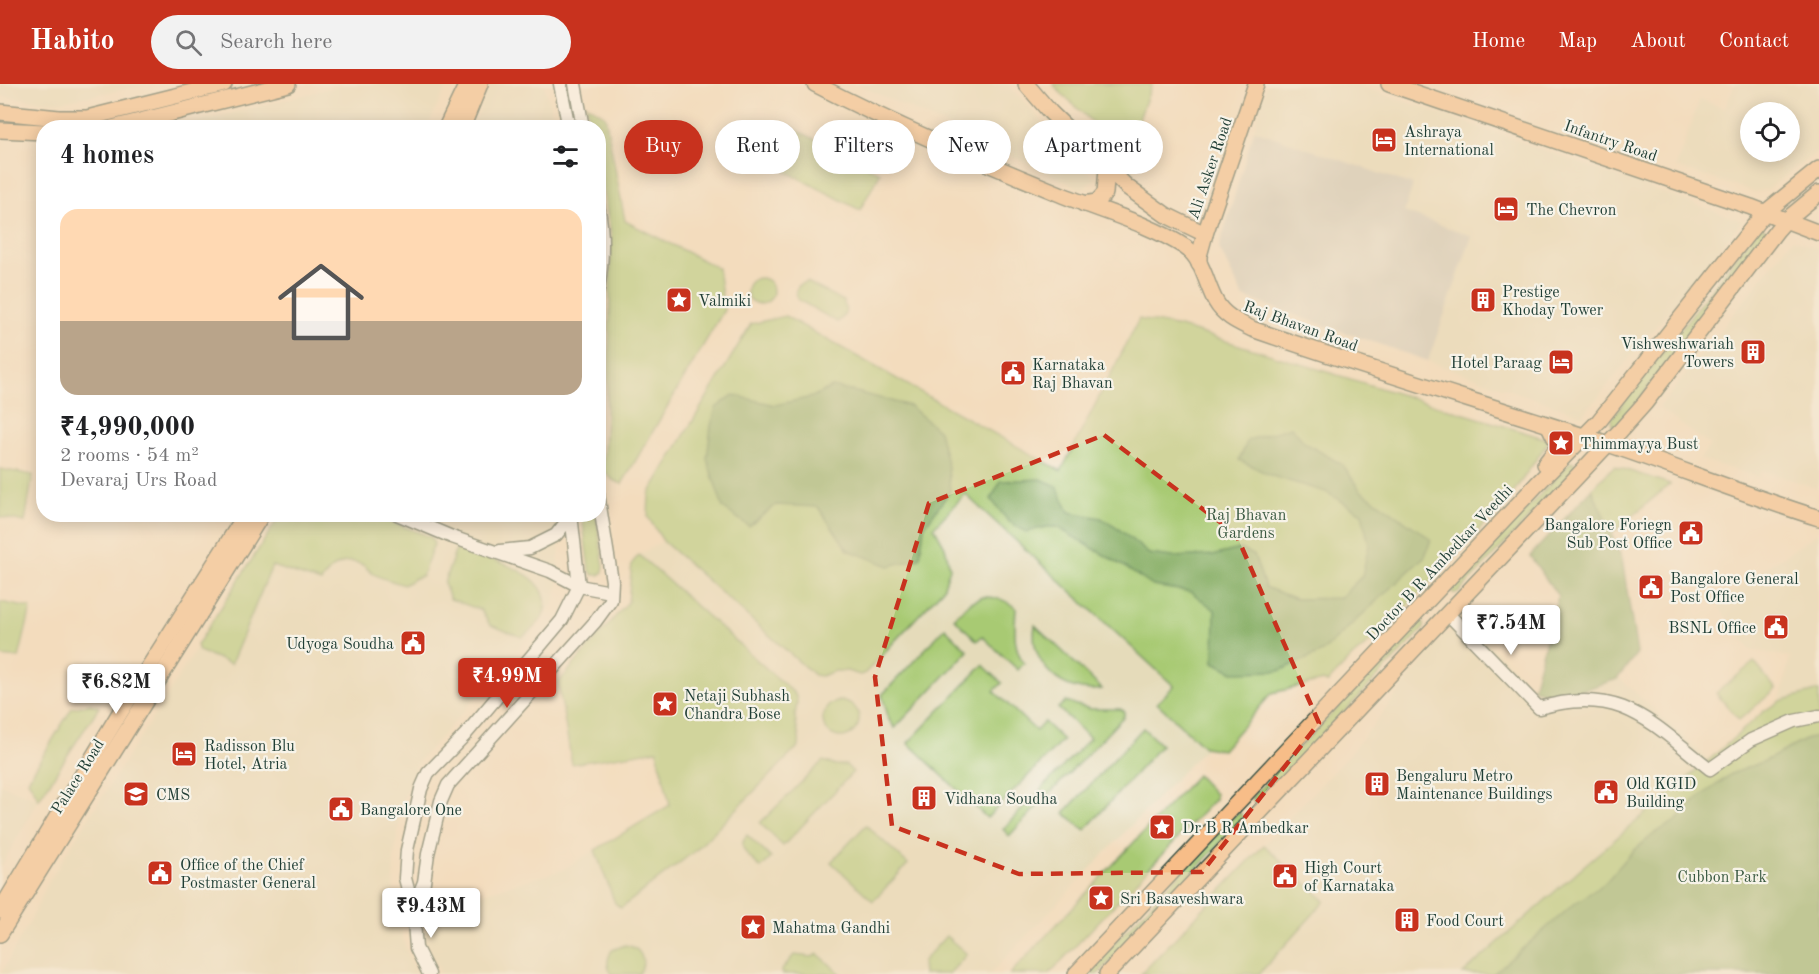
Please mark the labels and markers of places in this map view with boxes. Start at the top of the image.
hotel icon: Ashraya International [1369,125,1399,155]
place label: Ashraya International [1404,125,1494,159]
hotel icon: The Chevron [1491,194,1521,224]
place label: The Chevron [1526,203,1617,219]
place icon: Valmiki [664,285,694,315]
building icon: Prestige Khoday Tower [1468,285,1498,315]
place label: Prestige Khoday Tower [1502,285,1604,319]
place label: Valmiki [698,294,751,310]
place label: Vishweshwariah Towers [1620,337,1734,371]
building icon: Vishweshwariah Towers [1738,337,1768,367]
hotel icon: Hotel Paraag [1546,347,1576,377]
place label: Hotel Paraag [1451,356,1542,372]
public building icon: Karnataka Raj Bhavan [998,358,1028,388]
place label: Karnataka Raj Bhavan [1032,358,1113,392]
place icon: Thimmayya Bust [1546,428,1576,458]
place label: Thimmayya Bust [1580,437,1699,453]
place label: Bangalore Foriegn Sub Post Office [1544,518,1672,552]
public building icon: Bangalore Foriegn Sub Post Office [1676,518,1706,548]
public building icon: Bangalore General Post Office [1636,572,1666,602]
place label: Bangalore General Post Office [1670,572,1798,606]
pin: ₹7.54M [1462,605,1560,656]
public building icon: BSNL Office [1761,612,1791,642]
place label: BSNL Office [1668,621,1756,637]
public building icon: Udyoga Soudha [398,628,428,658]
place label: Udyoga Soudha [286,637,394,653]
pin: ₹4.99M [458,658,556,709]
pin: ₹6.82M [67,664,165,715]
place icon: Netaji Subhash Chandra Bose [650,689,680,719]
place label: Netaji Subhash Chandra Bose [684,689,790,723]
hotel icon: Radisson Blu Hotel, Atria [169,739,199,769]
place label: Radisson Blu Hotel, Atria [204,739,295,773]
building icon: Bengaluru Metro Maintenance Buildings [1362,769,1392,799]
place label: Bengaluru Metro Maintenance Buildings [1396,769,1552,803]
public building icon: Old KGID Building [1591,777,1621,807]
place label: Old KGID Building [1626,777,1696,811]
school or university icon: CMS [121,779,151,809]
building icon: Vidhana Soudha [909,783,939,813]
place label: CMS [156,788,190,804]
place label: Vidhana Soudha [944,792,1057,808]
public building icon: Bangalore One [326,794,356,824]
place label: Bangalore One [360,803,462,819]
place icon: Dr B R Ambedkar [1147,812,1177,842]
place label: Dr B R Ambedkar [1182,821,1309,837]
public building icon: Office of the Chief Postmaster General [145,858,175,888]
place label: Office of the Chief Postmaster General [180,858,316,892]
public building icon: High Court of Karnataka [1270,861,1300,891]
place label: High Court of Karnataka [1304,861,1395,895]
place icon: Sri Basaveshwara [1086,883,1116,913]
pin: ₹9.43M [382,888,480,939]
place label: Sri Basaveshwara [1120,892,1244,908]
building icon: Food Court [1392,905,1422,935]
place icon: Mahatma Gandhi [738,912,768,942]
place label: Food Court [1426,914,1504,930]
place label: Mahatma Gandhi [772,921,890,937]

